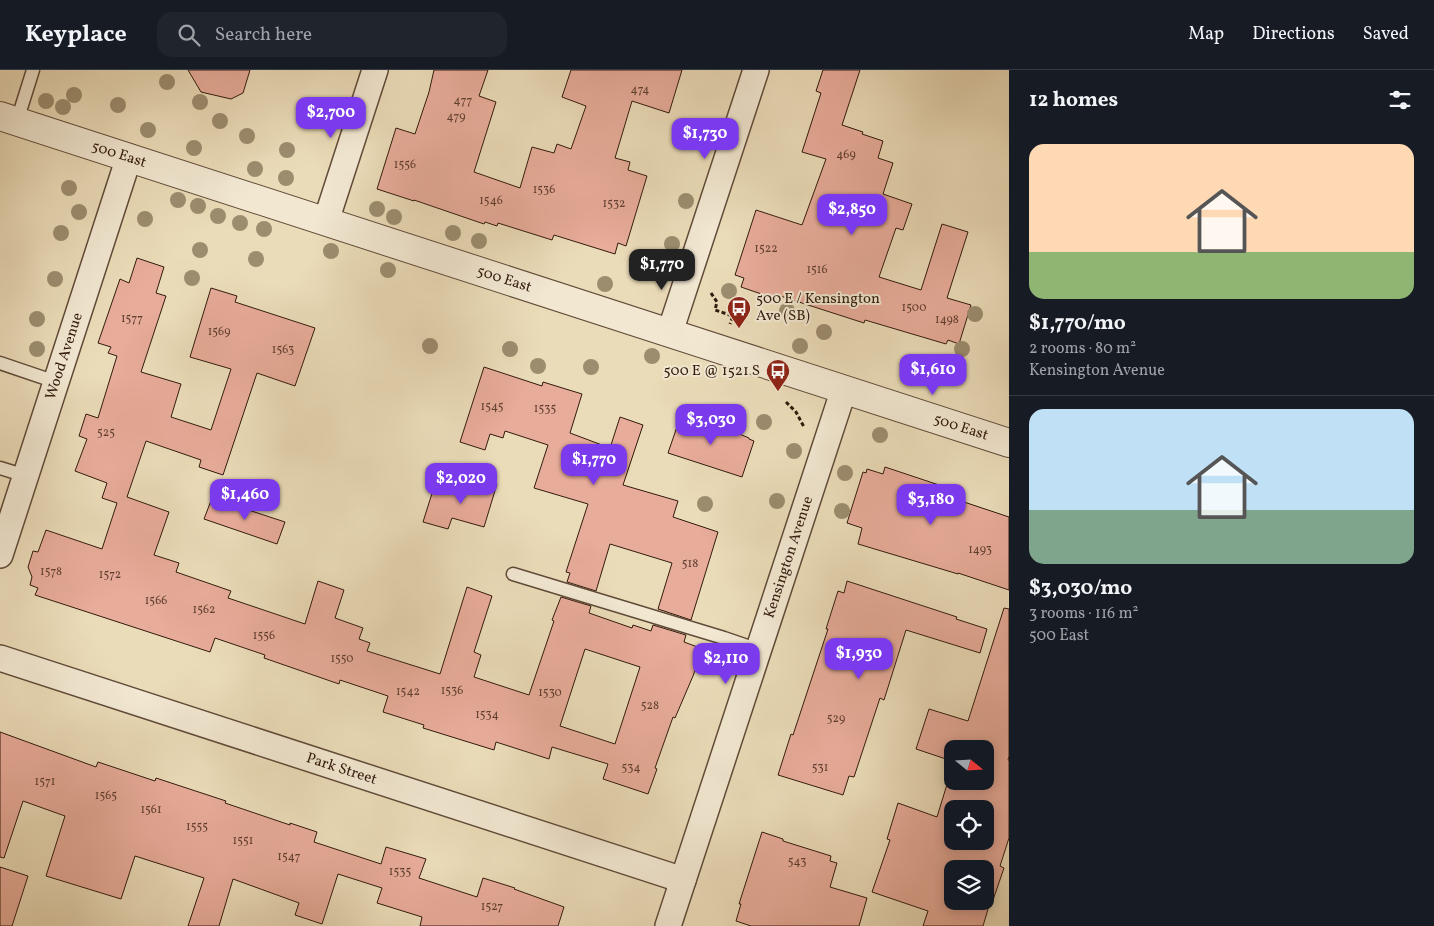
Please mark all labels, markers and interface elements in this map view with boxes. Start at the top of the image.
search box [157,12,507,57]
text: Keyplace [25,18,127,52]
icon: search [175,21,203,49]
text: Search here [215,22,312,48]
text: Map [1188,22,1224,47]
text: Directions [1252,22,1335,47]
text: Saved [1363,22,1409,47]
house number: 474 [631,82,649,98]
text: 12 homes [1029,86,1118,115]
icon: filters [1386,86,1414,114]
house number: 477 [454,93,473,109]
pin: $2,700 [290,97,372,139]
text: $2,700 [307,102,355,124]
house number: 479 [446,109,466,125]
pin: $1,730 [664,118,746,160]
text: $1,730 [683,123,727,145]
street label: 500 East [89,136,149,173]
house number: 469 [836,147,856,163]
house number: 1556 [394,157,416,173]
icon: home [1177,176,1267,266]
house number: 1536 [533,182,555,198]
house number: 1546 [479,193,503,209]
pin: $2,850 [811,194,893,236]
house number: 1532 [602,196,626,212]
text: $2,850 [828,199,876,221]
house number: 1522 [754,241,778,257]
pin: $1,770 [621,248,703,291]
text: $1,770 [640,254,684,276]
street label: 500 East [474,261,534,298]
house number: 1516 [806,262,828,278]
place label: 500 E / Kensington Ave (SB) [756,289,880,327]
bus stop icon: 500 E / Kensington Ave (SB) [726,295,752,329]
house number: 1500 [902,300,926,316]
text: $1,770/mo [1029,309,1126,338]
street label: Wood Avenue [41,310,88,402]
house number: 1577 [121,311,143,327]
house number: 1498 [935,312,959,328]
house number: 1569 [208,324,230,340]
text: 2 rooms · 80 m² [1029,338,1136,360]
house number: 1563 [272,342,294,358]
pin: $1,610 [892,354,974,396]
bus stop icon: 500 E @ 1521 S [765,358,791,392]
text: $1,610 [910,359,956,381]
text: Kensington Avenue [1029,360,1165,382]
place label: 500 E @ 1521 S [664,361,760,382]
house number: 1545 [480,399,504,415]
house number: 1535 [534,401,556,417]
pin: $3,030 [670,404,752,446]
text: $3,030 [686,409,736,431]
street label: 500 East [931,409,991,446]
house number: 525 [97,425,115,441]
icon: home [1177,442,1267,532]
pin: $1,770 [553,444,635,486]
text: $1,770 [572,449,616,471]
pin: $2,020 [420,462,502,505]
text: $2,020 [436,468,486,490]
pin: $1,460 [204,478,286,521]
text: $1,460 [221,484,269,506]
pin: $3,180 [890,484,972,526]
text: $3,180 [908,489,954,511]
street label: Kensington Avenue [759,493,819,621]
house number: 1493 [968,542,992,558]
house number: 518 [682,556,698,572]
house number: 1578 [40,564,62,580]
house number: 1572 [99,567,121,583]
text: $3,030/mo [1029,574,1132,603]
house number: 1566 [145,593,167,609]
house number: 1562 [193,602,215,618]
text: 3 rooms · 116 m² [1029,603,1138,625]
text: 500 East [1029,625,1089,647]
house number: 1556 [253,628,275,644]
pin: $1,930 [818,638,900,680]
pin: $2,110 [685,642,767,685]
text: $1,930 [836,643,882,665]
text: $2,110 [704,648,748,670]
house number: 1550 [330,651,354,667]
house number: 1536 [441,683,463,699]
house number: 1542 [396,684,420,700]
house number: 1530 [538,685,562,701]
house number: 528 [641,698,659,714]
house number: 1534 [475,707,499,723]
house number: 529 [827,711,845,727]
north arrow [944,740,994,790]
map controls [944,740,994,910]
street label: Park Street [303,748,379,790]
house number: 534 [621,760,641,776]
house number: 531 [812,760,828,776]
house number: 1571 [35,774,55,790]
house number: 1565 [95,788,117,804]
button: locate [944,800,994,850]
house number: 1561 [140,802,162,818]
house number: 1555 [186,819,208,835]
house number: 1551 [233,833,253,849]
house number: 1547 [277,849,301,865]
house number: 543 [788,854,806,870]
button: layers [944,860,994,910]
house number: 1535 [389,864,411,880]
house number: 1527 [481,899,503,915]

